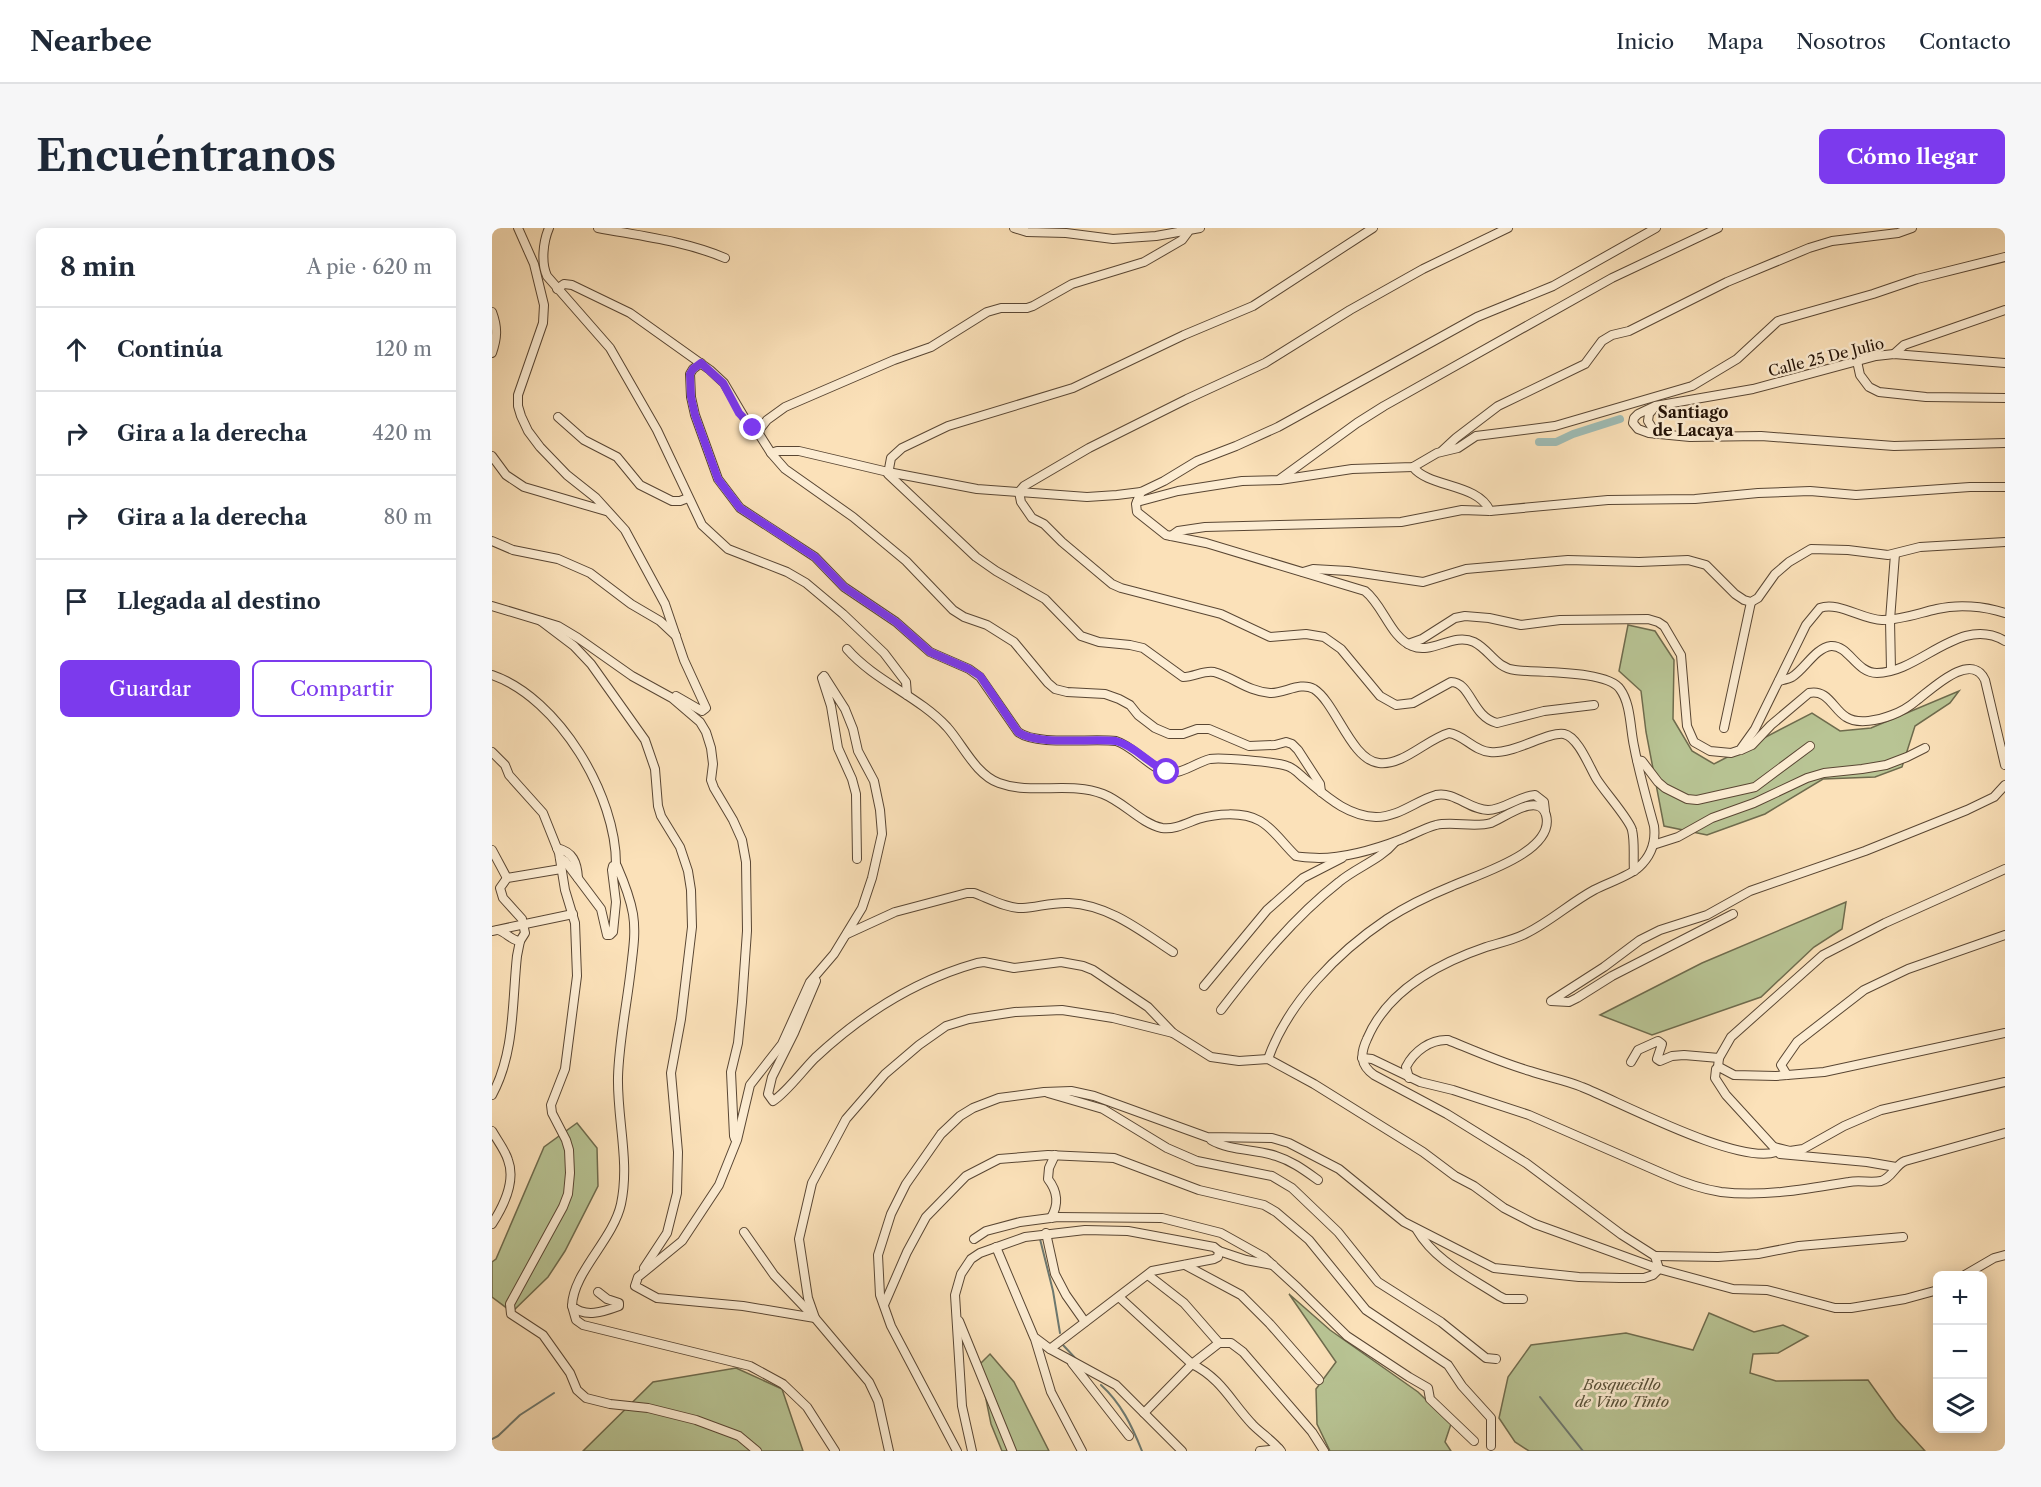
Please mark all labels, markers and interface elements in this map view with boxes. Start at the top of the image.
text: Nearbee [30,24,152,58]
text: Inicio [1616,29,1674,54]
text: Mapa [1707,29,1763,54]
text: Nosotros [1796,29,1886,54]
text: Contacto [1919,29,2011,54]
button: Cómo llegar [1819,129,2005,184]
text: Encuéntranos [36,130,336,182]
text: 8 min [60,251,136,283]
text: A pie · 620 m [307,255,432,279]
icon: ahead [60,333,93,366]
street label: Calle 25 De Julio [1766,333,1886,381]
text: Continúa [117,336,223,363]
text: 120 m [375,337,432,361]
district label: Santiago de Lacaya [1652,402,1734,440]
route end [739,414,765,440]
icon: right [60,417,93,450]
text: Gira a la derecha [117,420,307,447]
text: 420 m [372,421,432,445]
icon: right [60,501,93,534]
text: Gira a la derecha [117,504,307,531]
text: 80 m [384,505,432,529]
icon: arrive [60,585,93,618]
text: Llegada al destino [117,588,321,615]
button: Guardar [60,660,240,717]
button: Compartir [252,660,432,717]
route start [1153,758,1179,784]
map controls [1933,1271,1987,1433]
button: + [1933,1271,1987,1325]
button: − [1933,1325,1987,1379]
park label: Bosquecillo de Vino Tinto [1575,1375,1669,1411]
button: layers [1933,1379,1987,1433]

